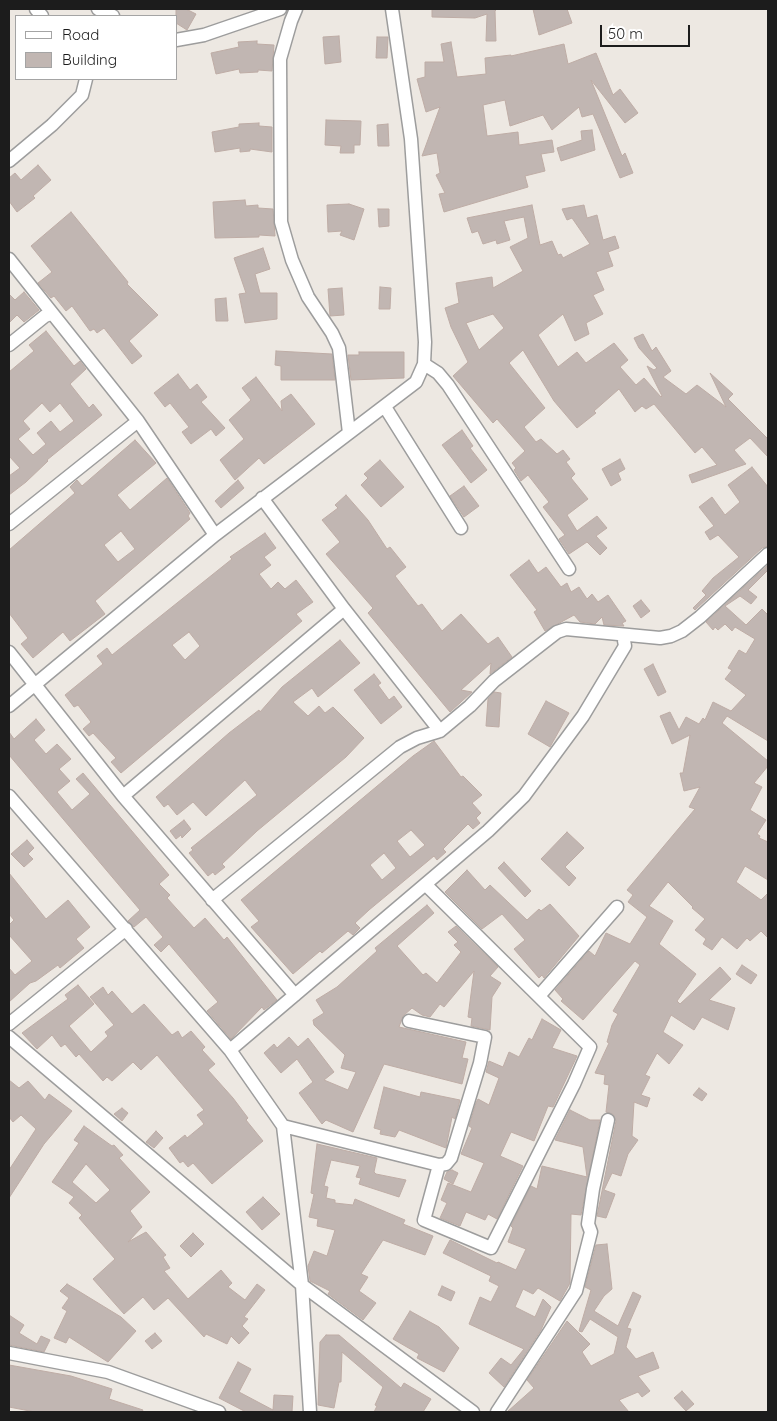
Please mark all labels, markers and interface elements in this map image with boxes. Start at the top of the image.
legend [15,15,178,80]
scale bar [602,15,692,47]
text: 50 m [608,24,643,43]
text: Road [62,25,99,44]
text: Building [62,50,117,69]

